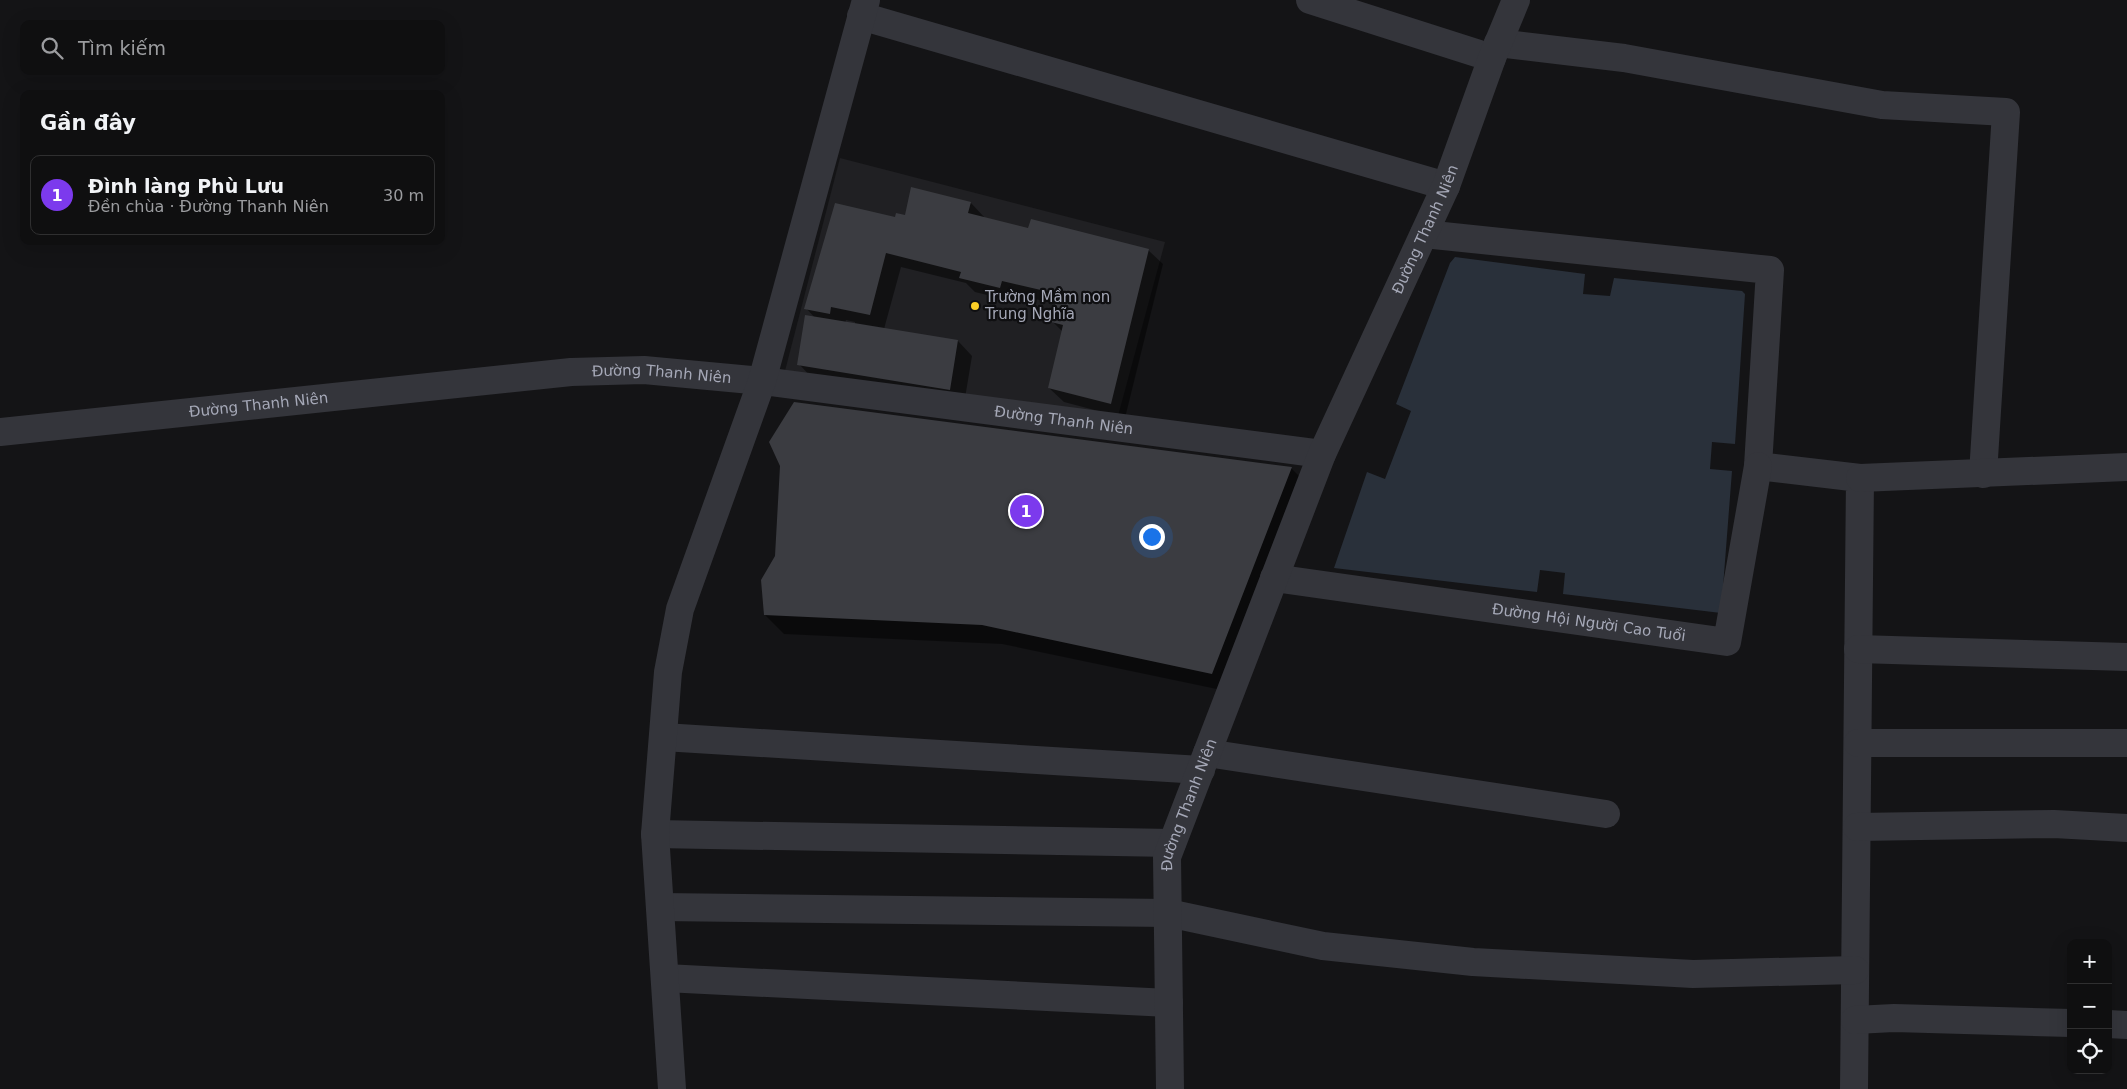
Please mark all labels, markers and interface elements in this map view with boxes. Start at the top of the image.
search box [20,20,445,75]
icon: search [38,34,66,62]
text: Tìm kiếm [78,37,166,59]
text: Gần đây [40,111,136,135]
street label: Đường Thanh Niên [1388,162,1462,297]
text: Đình làng Phù Lưu [88,175,284,197]
text: 1 [51,186,63,205]
text: 30 m [383,186,424,205]
text: Đền chùa · Đường Thanh Niên [88,197,329,216]
place label: Trường Mầm non Trung Nghĩa [984,288,1110,323]
marker: Trường Mầm non Trung Nghĩa [969,300,981,312]
street label: Đường Thanh Niên [592,361,732,387]
street label: Đường Thanh Niên [188,389,329,421]
street label: Đường Thanh Niên [993,402,1134,438]
pin: 1 [1010,492,1042,530]
your location [1139,524,1165,550]
street label: Đường Hội Người Cao Tuổi [1491,600,1687,645]
street label: Đường Thanh Niên [1158,736,1221,871]
map controls [2067,939,2112,1074]
button: + [2067,939,2112,984]
button: − [2067,984,2112,1029]
button: locate [2067,1029,2112,1074]

